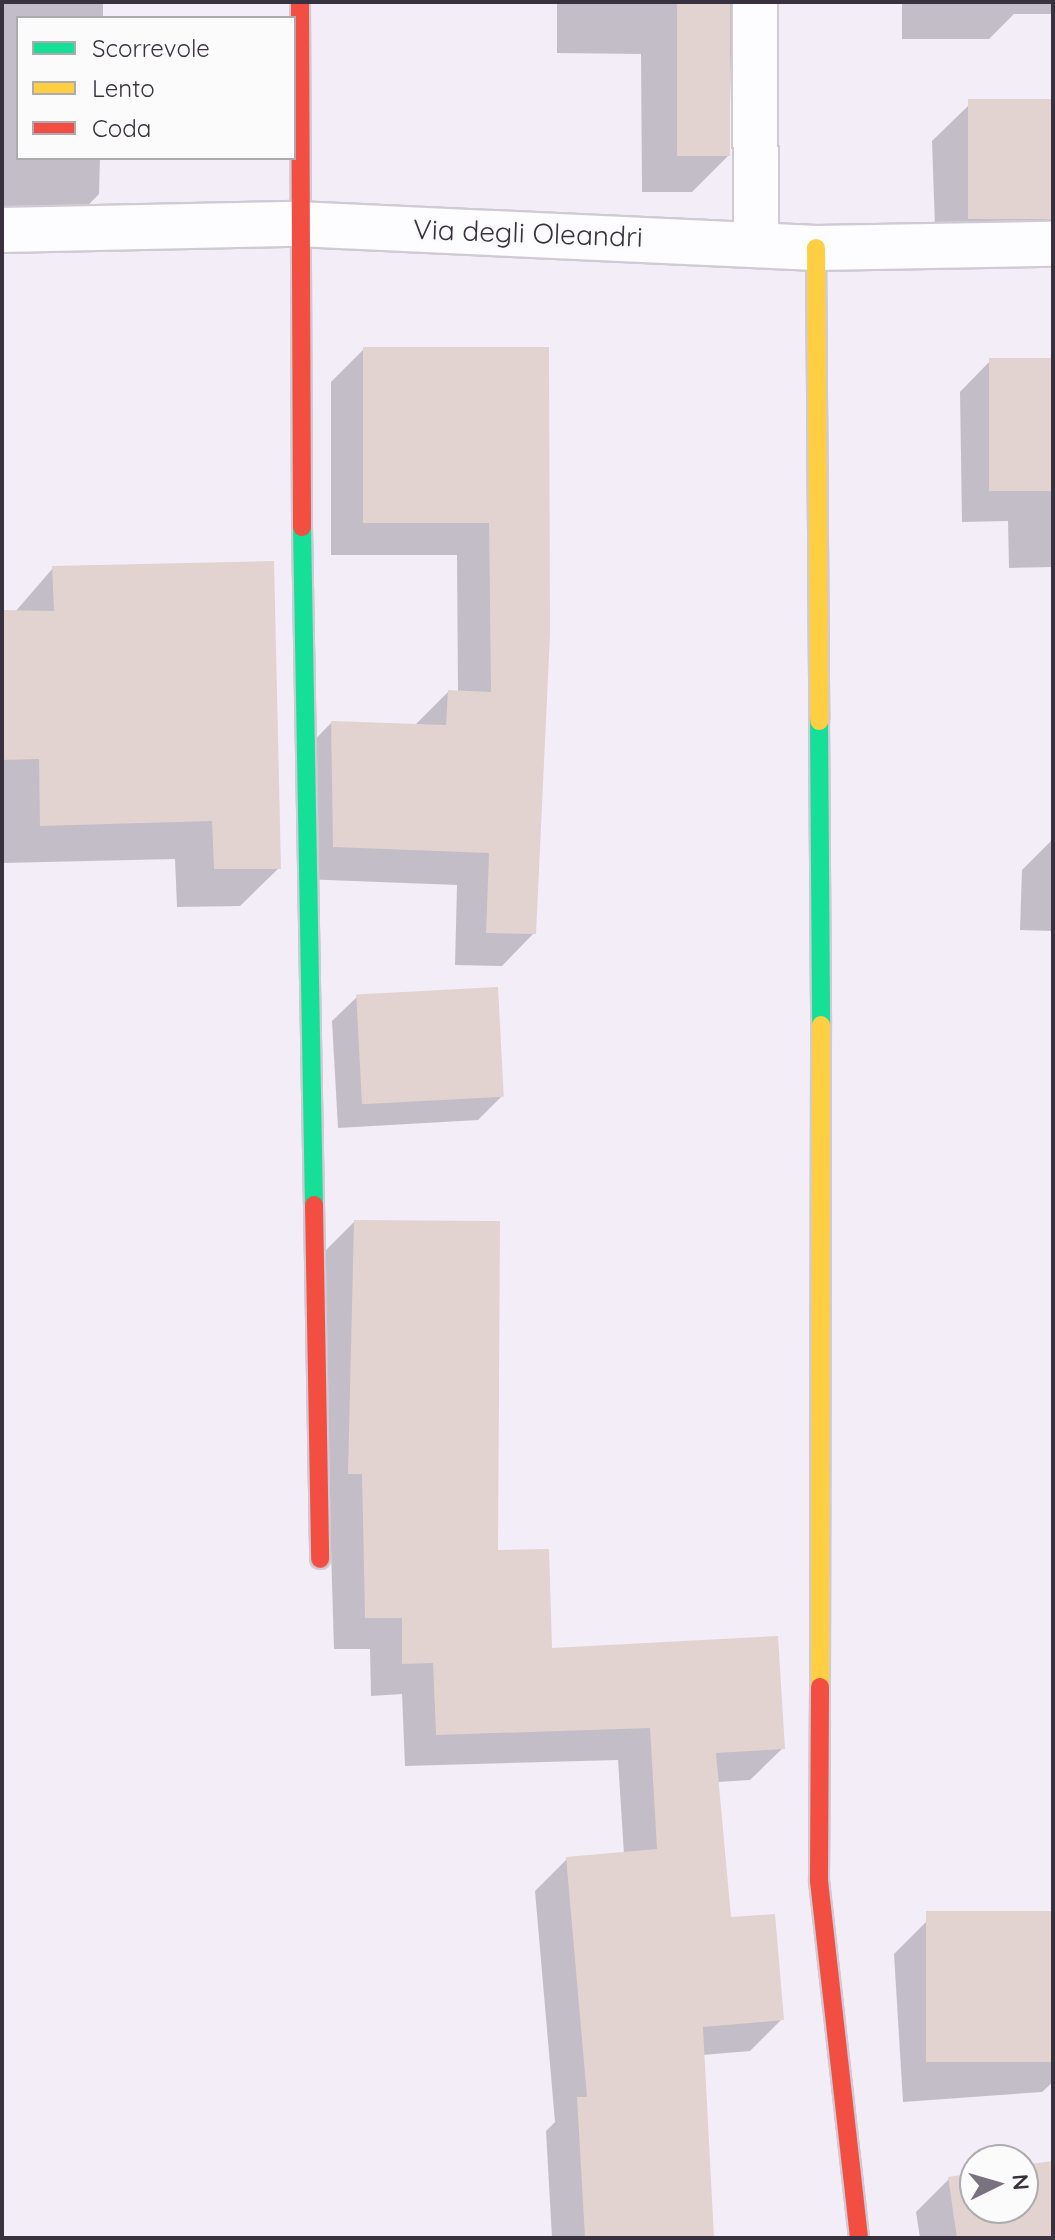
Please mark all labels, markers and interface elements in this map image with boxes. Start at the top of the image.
legend [16,16,296,160]
text: Scorrevole [92,33,210,63]
text: Lento [92,73,155,103]
text: Coda [92,113,151,143]
street label: Via degli Oleandri [413,212,643,254]
north arrow [959,2144,1039,2224]
text: N [1006,2173,1036,2191]

